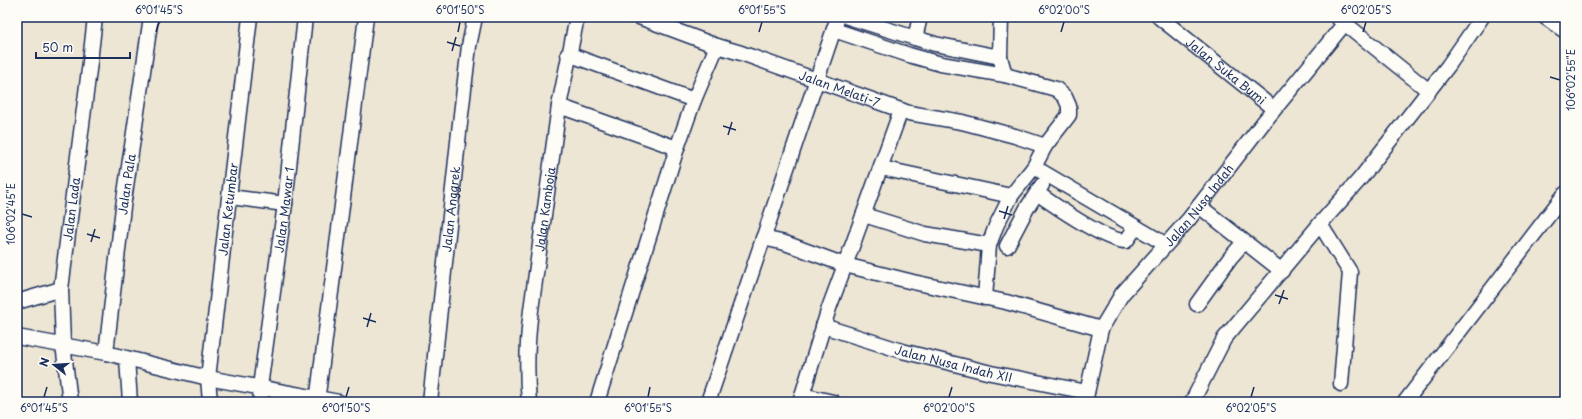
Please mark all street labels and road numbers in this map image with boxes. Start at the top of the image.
street label: Jalan Suka Bumi [1182,33,1270,108]
street label: Jalan Melati-7 [797,65,883,111]
street label: Jalan Pala [113,152,140,216]
street label: Jalan Nusa Indah [1160,160,1237,250]
street label: Jalan Ketumbar [213,161,242,257]
street label: Jalan Anggrek [437,165,464,253]
street label: Jalan Kamboja [530,165,560,253]
street label: Jalan Mawar 1 [269,166,298,254]
street label: Jalan Lada [58,176,84,242]
street label: Jalan Nusa Indah XII [893,340,1014,386]

